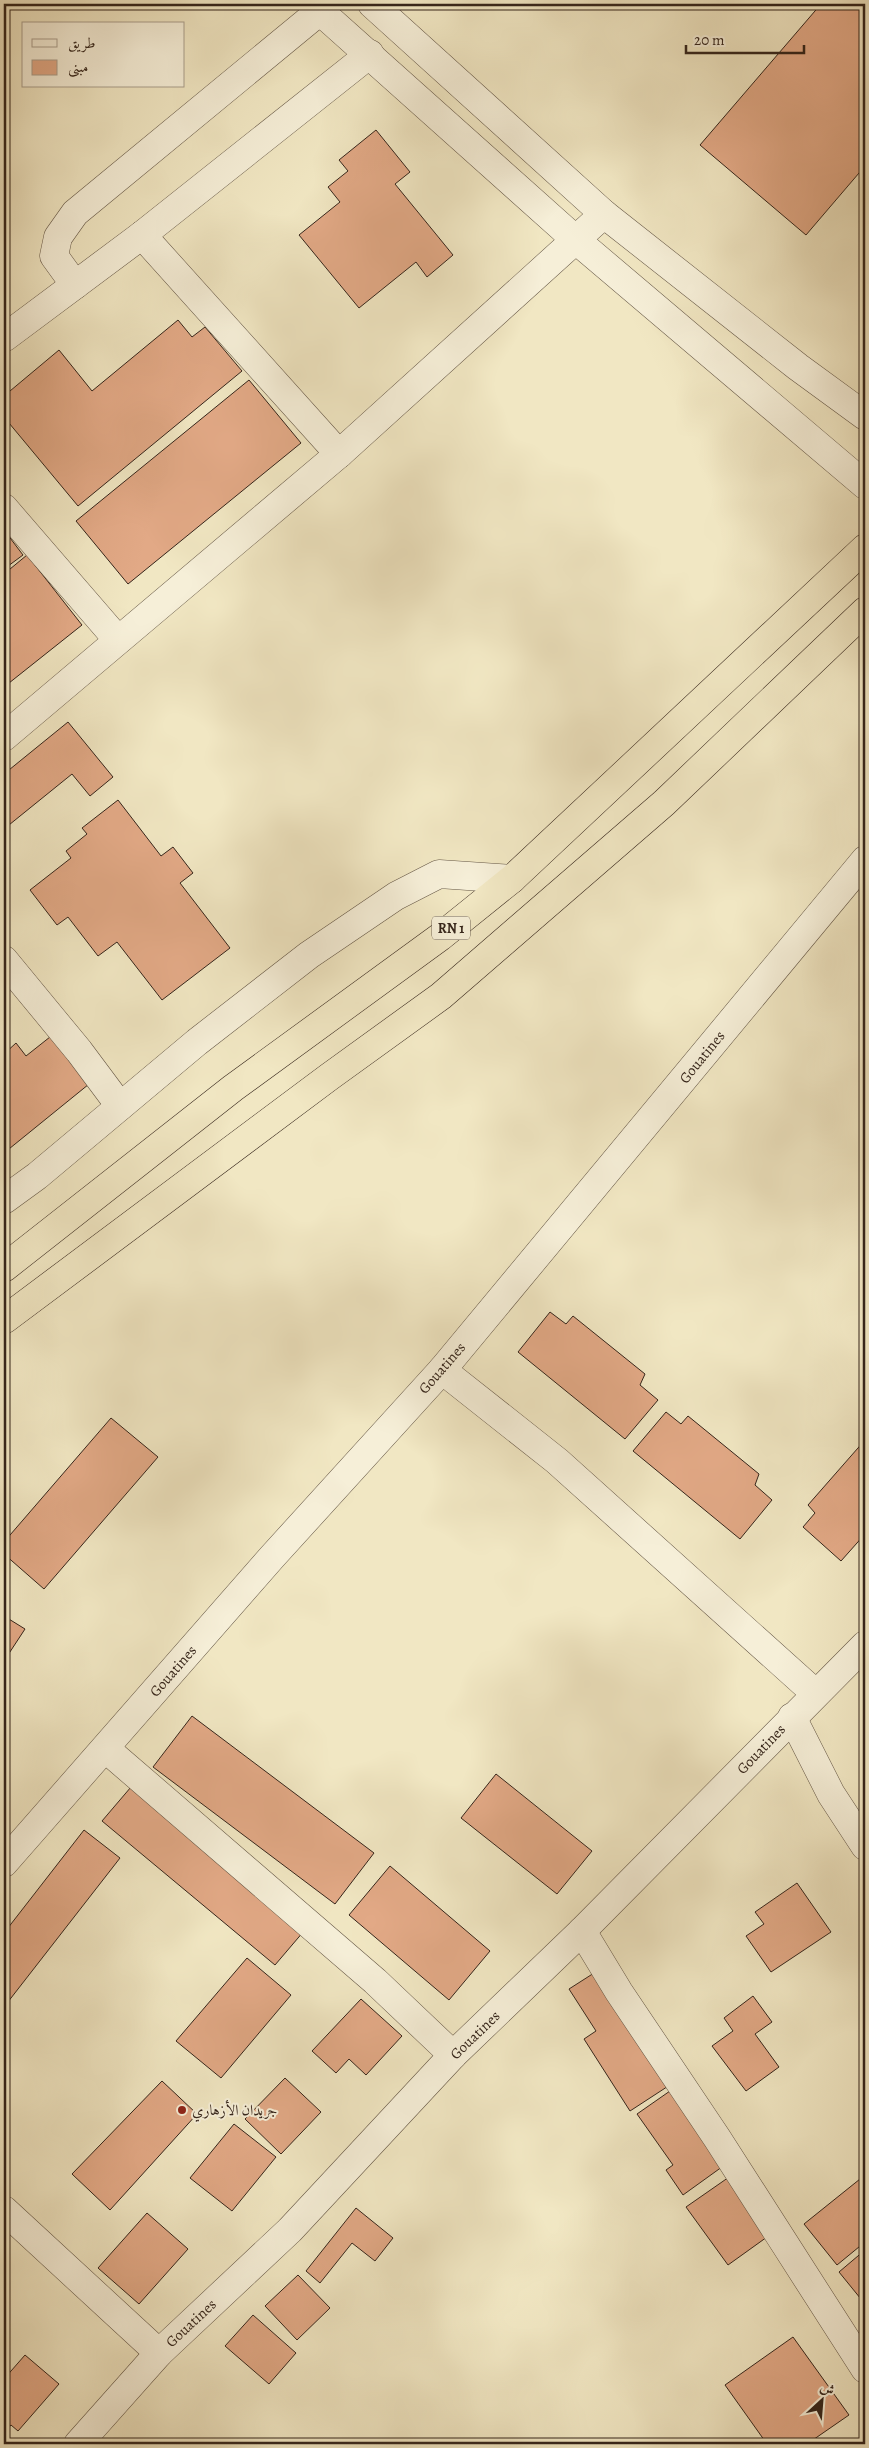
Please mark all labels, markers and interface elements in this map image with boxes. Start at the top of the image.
legend [22,22,185,88]
scale bar [686,22,804,54]
text: 20 m [694,30,725,50]
text: طريق [68,33,95,53]
text: مبنى [68,57,88,78]
road number: RN 1 [432,916,470,940]
street label: Gouatines [675,1026,729,1088]
street label: Gouatines [414,1338,470,1398]
street label: Gouatines [145,1641,201,1701]
street label: Gouatines [732,1720,790,1778]
street label: Gouatines [446,2006,504,2064]
place label: جريدان الأزهاري [192,2099,278,2122]
marker: جريدان الأزهاري [176,2104,188,2116]
street label: Gouatines [161,2294,221,2352]
north arrow [796,2376,846,2426]
text: ش [817,2377,838,2400]

